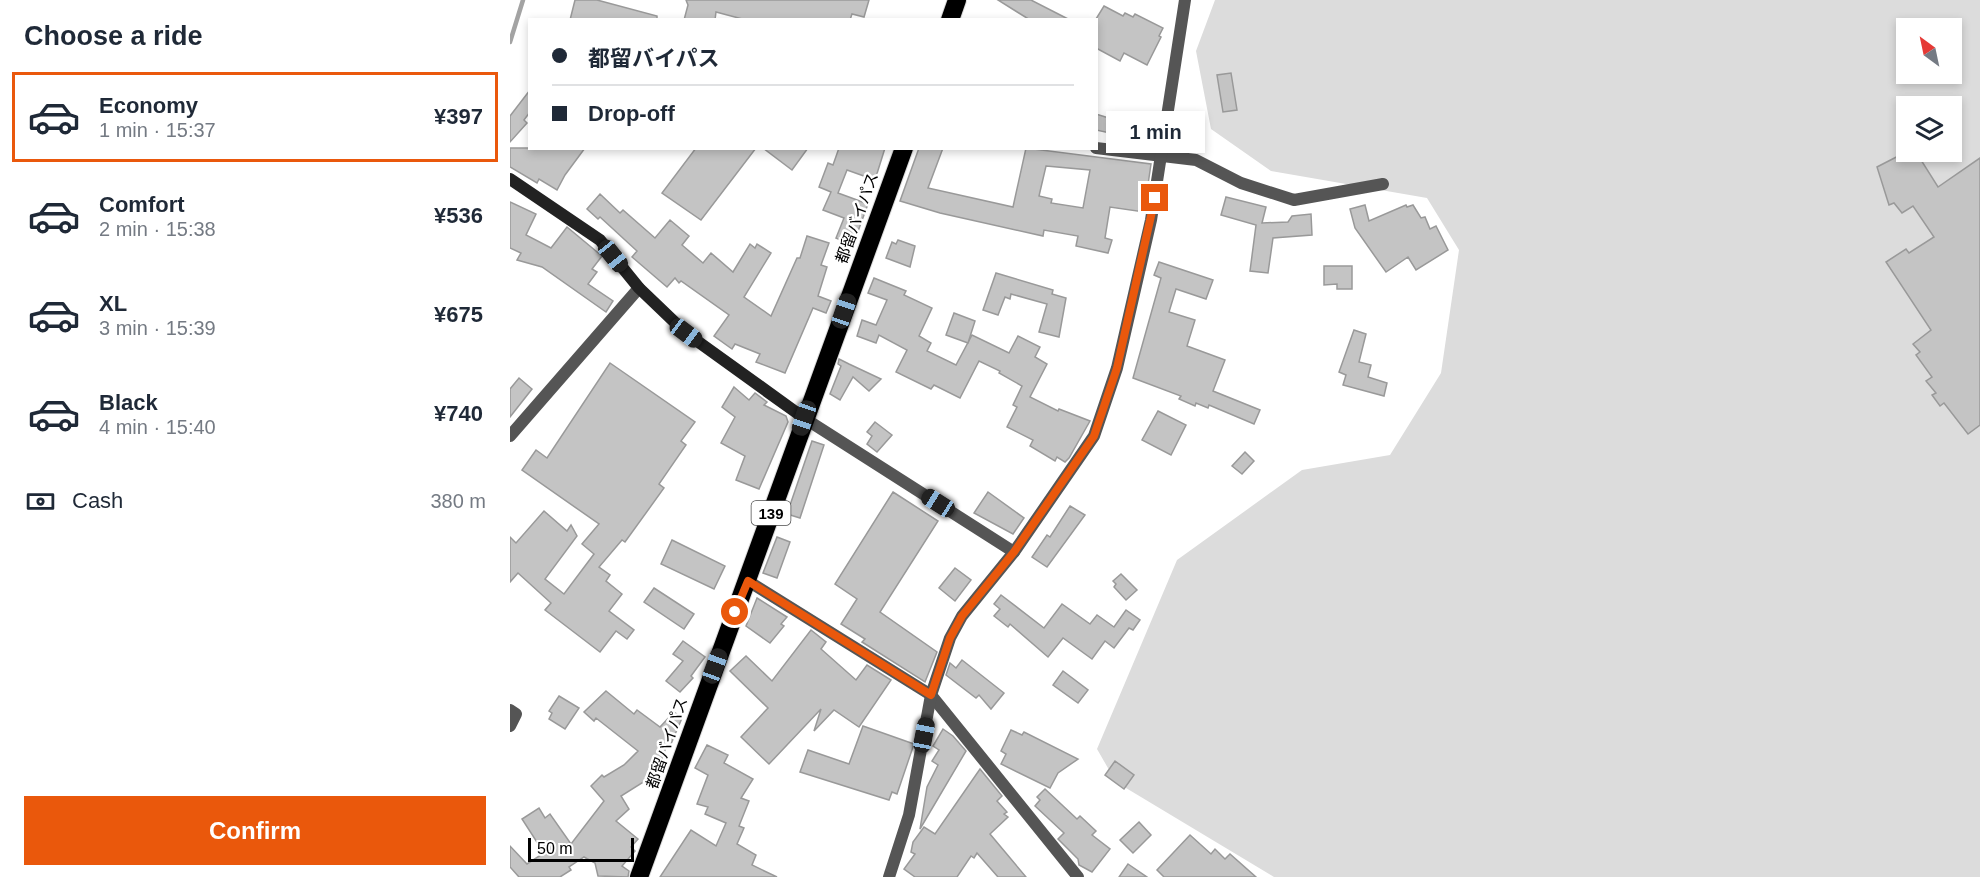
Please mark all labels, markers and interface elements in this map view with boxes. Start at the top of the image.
north arrow [1896,18,1962,84]
map controls [1896,18,1962,162]
text: Choose a ride [24,21,203,51]
text: 都留バイパス [588,46,720,71]
icon: car [27,90,81,144]
text: Economy [99,93,198,118]
button: layers [1896,96,1962,162]
text: Drop-off [588,101,675,126]
text: ¥397 [434,104,483,129]
callout: 1 min [1106,111,1204,153]
text: 1 min · 15:37 [99,119,216,141]
text: 1 min [1129,121,1182,143]
street label: 都留バイパス [833,170,881,266]
route end [1141,184,1168,211]
icon: car [27,189,81,243]
text: Comfort [99,192,185,217]
text: ¥536 [434,203,483,228]
text: 2 min · 15:38 [99,218,216,240]
car [595,236,631,276]
icon: car [27,288,81,342]
text: XL [99,291,127,316]
car [830,291,858,331]
text: ¥675 [434,302,483,327]
car [666,315,706,351]
text: 3 min · 15:39 [99,317,216,339]
icon: car [27,387,81,441]
text: Black [99,390,158,415]
car [790,398,818,438]
text: ¥740 [434,401,483,426]
text: 4 min · 15:40 [99,416,216,438]
icon: cash [24,485,57,518]
car [918,486,958,520]
text: Cash [72,488,123,513]
text: 380 m [430,490,486,512]
road number: 139 [752,501,790,525]
route start [721,598,748,625]
car [700,646,730,686]
street label: 都留バイパス [643,695,691,791]
car [912,716,936,754]
button: Confirm [24,796,486,865]
scale bar [528,835,634,862]
text: 50 m [537,840,573,857]

